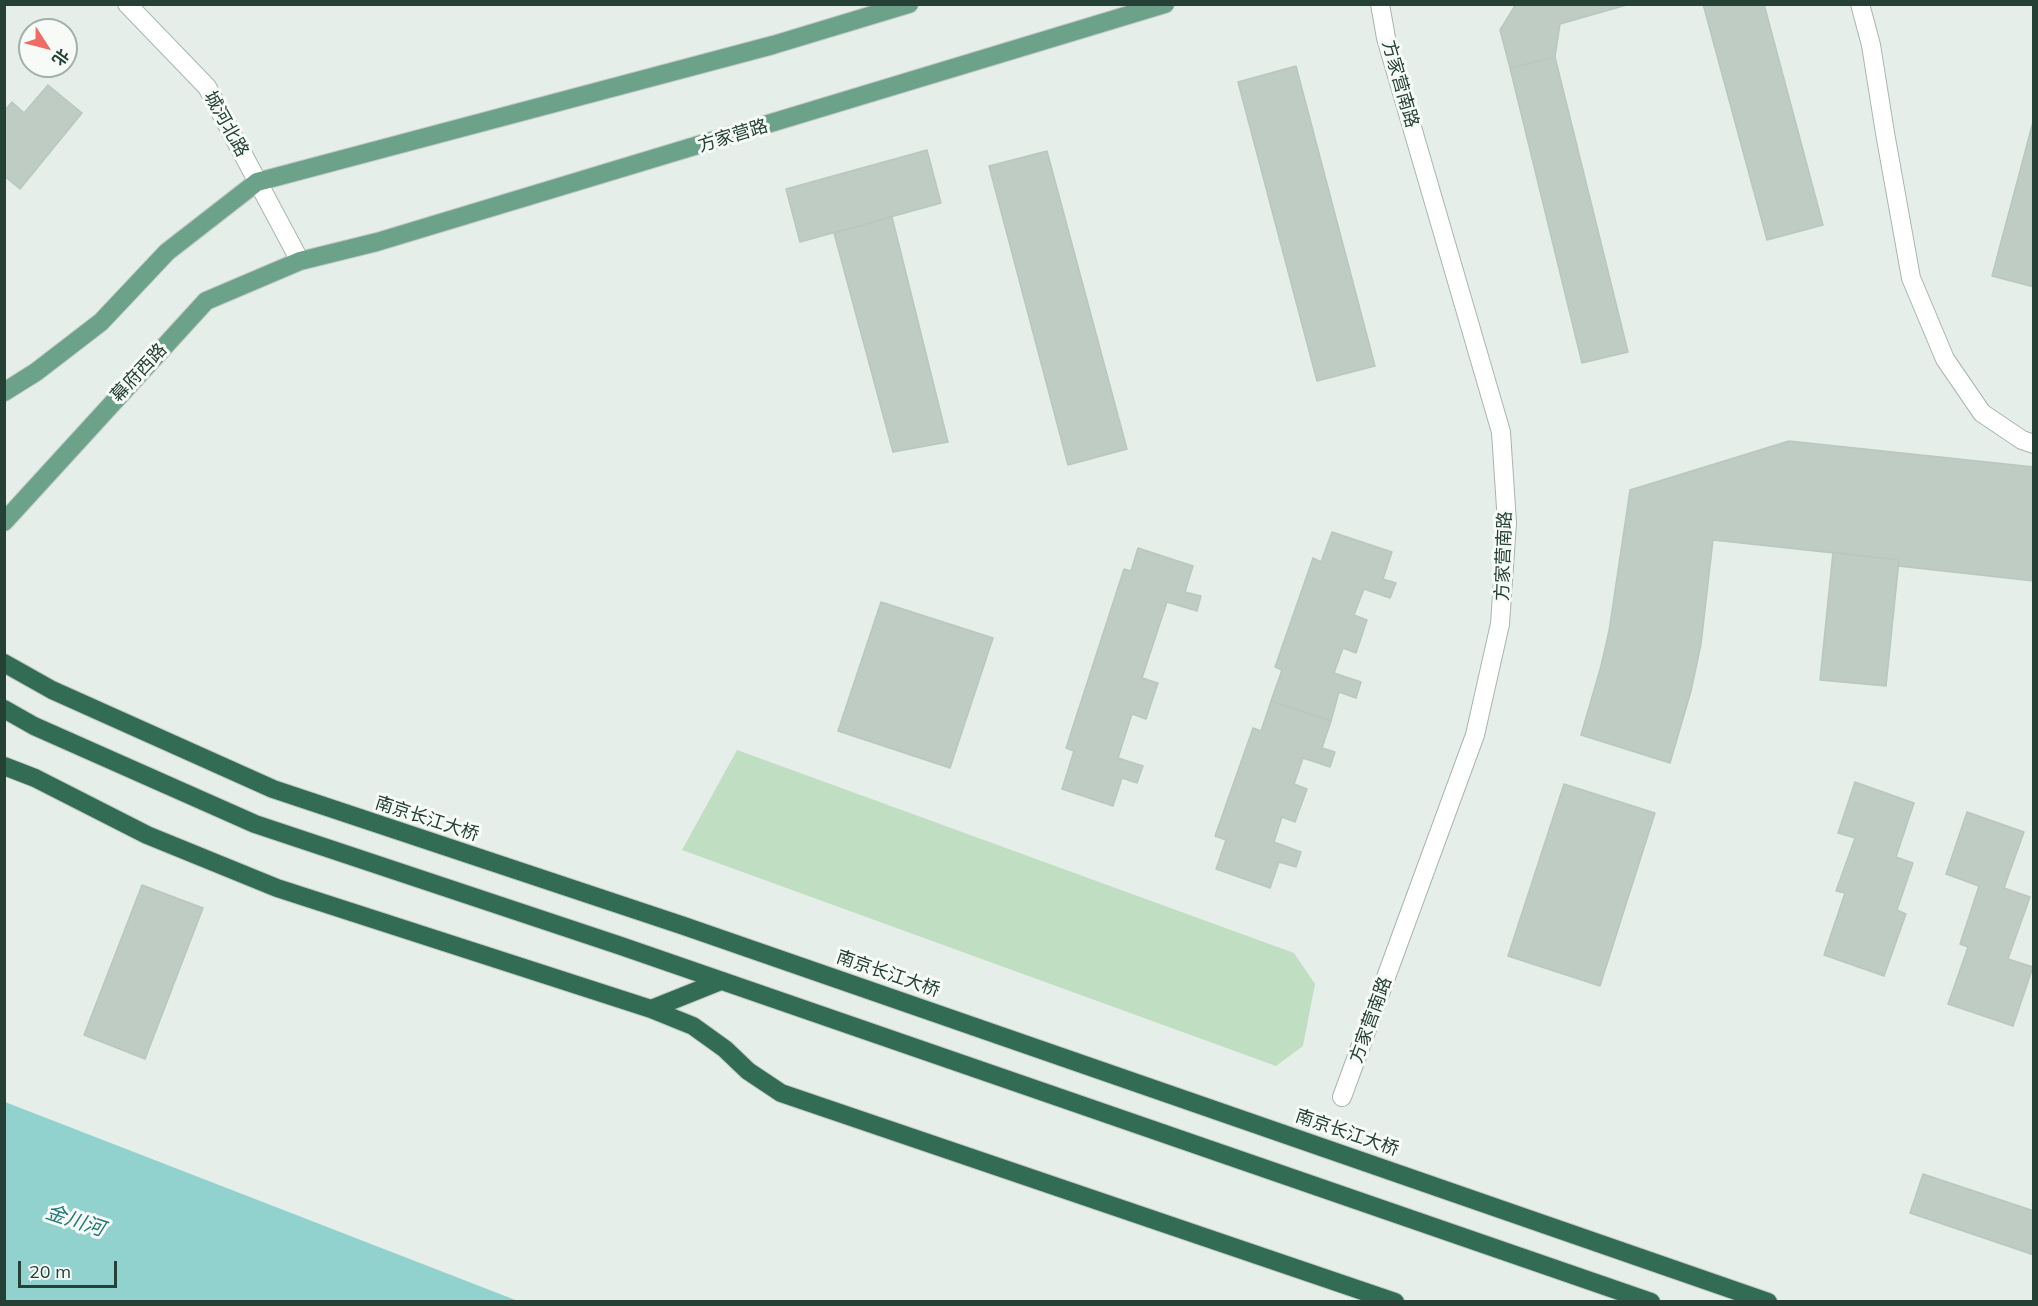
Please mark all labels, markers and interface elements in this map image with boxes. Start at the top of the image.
north arrow [18,18,78,78]
street label: 方家营南路 [1377,38,1423,130]
text: 北 [48,45,74,70]
street label: 城河北路 [199,87,253,161]
street label: 方家营路 [695,115,771,157]
street label: 幕府西路 [107,339,171,407]
street label: 方家营南路 [1492,511,1516,601]
street label: 南京长江大桥 [372,792,482,846]
street label: 南京长江大桥 [833,946,943,1002]
street label: 方家营南路 [1345,974,1397,1066]
street label: 南京长江大桥 [1292,1105,1402,1161]
water label: 金川河 [43,1200,107,1242]
scale bar [21,1249,120,1287]
text: 20 m [29,1260,71,1283]

